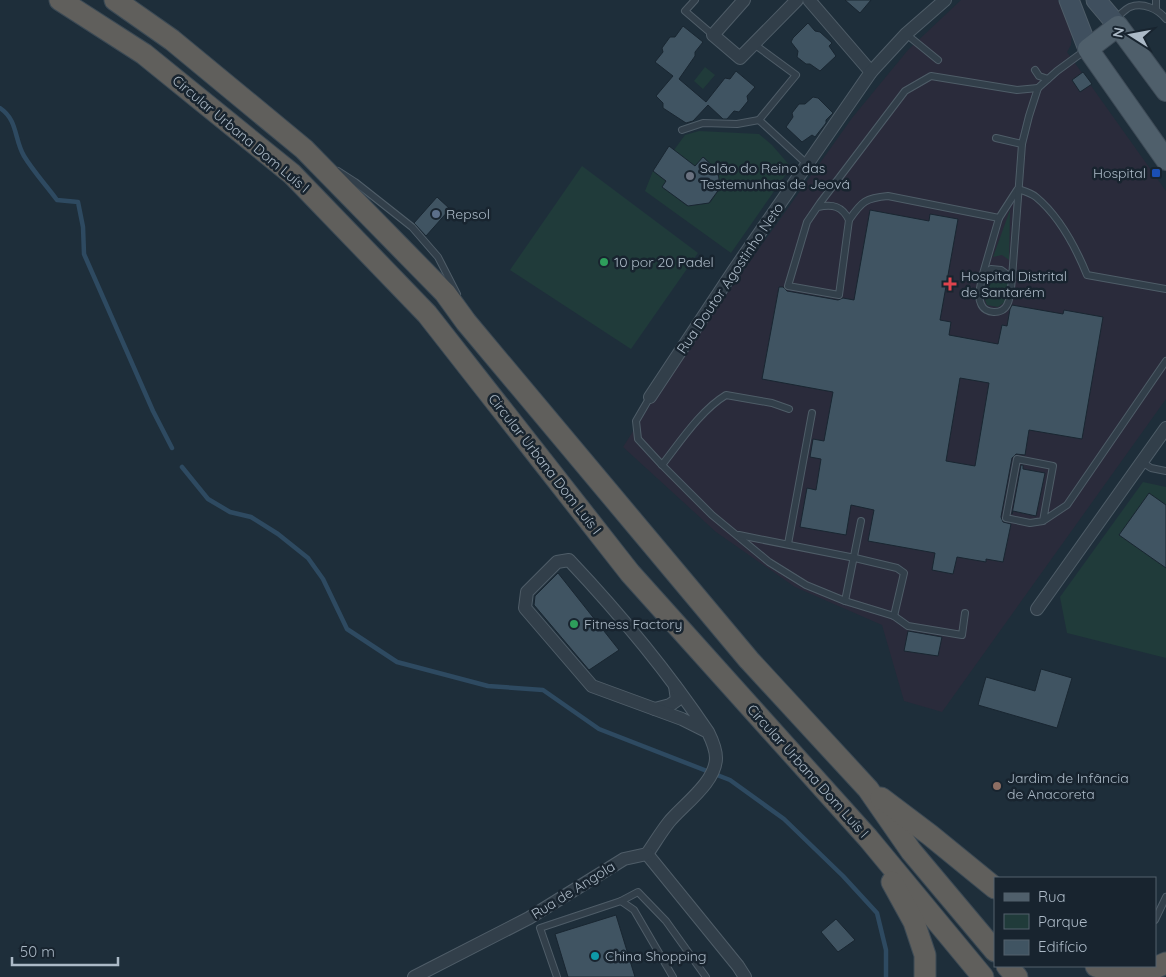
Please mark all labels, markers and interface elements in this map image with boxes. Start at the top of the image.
north arrow [1106,10,1156,60]
text: N [1108,26,1128,39]
street label: Circular Urbana Dom Luís I [169,71,313,197]
place label: Salão do Reino das Testemunhas de Jeová [700,159,850,193]
place label: Hospital [1093,164,1146,182]
marker: Hospital [1150,167,1162,179]
marker: Salão do Reino das Testemunhas de Jeová [684,170,696,182]
street label: Rua Doutor Agostinho Neto [673,199,787,357]
place label: Repsol [446,205,490,223]
marker: Repsol [430,208,442,220]
place label: 10 por 20 Padel [614,253,714,271]
marker: 10 por 20 Padel [598,256,610,268]
place label: Hospital Distrital de Santarém [961,267,1067,301]
marker: Hospital Distrital de Santarém [943,277,957,291]
street label: Circular Urbana Dom Luís I [484,390,606,538]
place label: Fitness Factory [584,615,682,633]
marker: Fitness Factory [568,618,580,630]
street label: Circular Urbana Dom Luís I [743,700,873,842]
place label: Jardim de Infância de Anacoreta [1007,769,1129,803]
marker: Jardim de Infância de Anacoreta [991,780,1003,792]
street label: Rua de Angola [528,857,618,923]
legend [994,877,1156,967]
text: Rua [1038,887,1066,906]
text: Parque [1038,912,1088,931]
scale bar [12,934,119,966]
text: Edifício [1038,937,1087,956]
text: 50 m [20,942,55,961]
place label: China Shopping [605,947,707,965]
marker: China Shopping [589,950,601,962]

